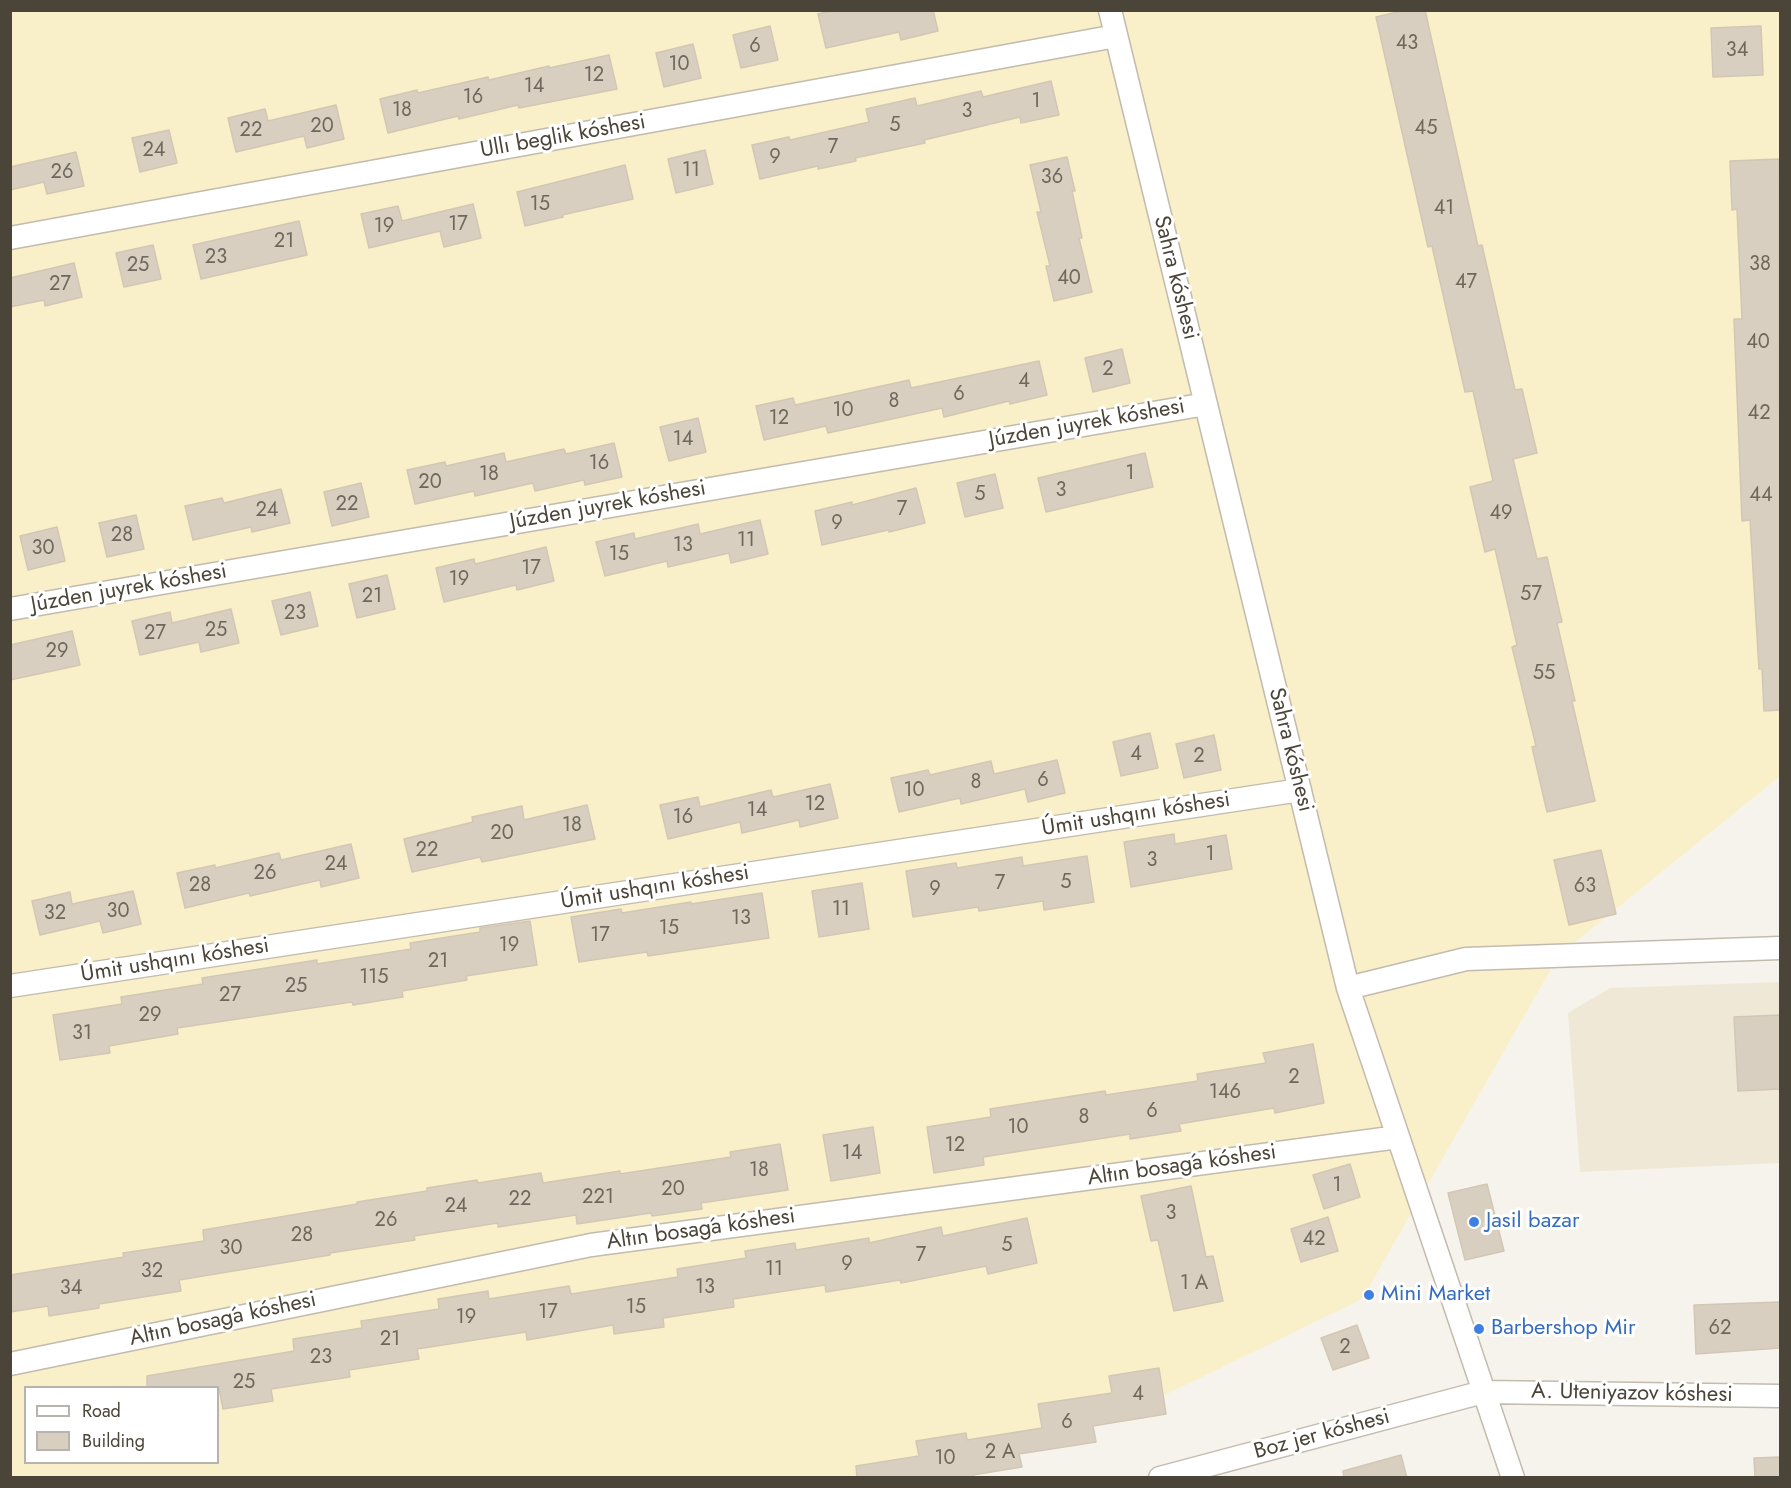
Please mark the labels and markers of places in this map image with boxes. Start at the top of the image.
place label: Jasil bazar [1486,1209,1579,1235]
marker: Jasil bazar [1467,1215,1481,1229]
place label: Mini Market [1381,1282,1490,1308]
marker: Mini Market [1362,1288,1376,1302]
place label: Barbershop Mir [1491,1316,1635,1342]
marker: Barbershop Mir [1472,1322,1486,1336]

